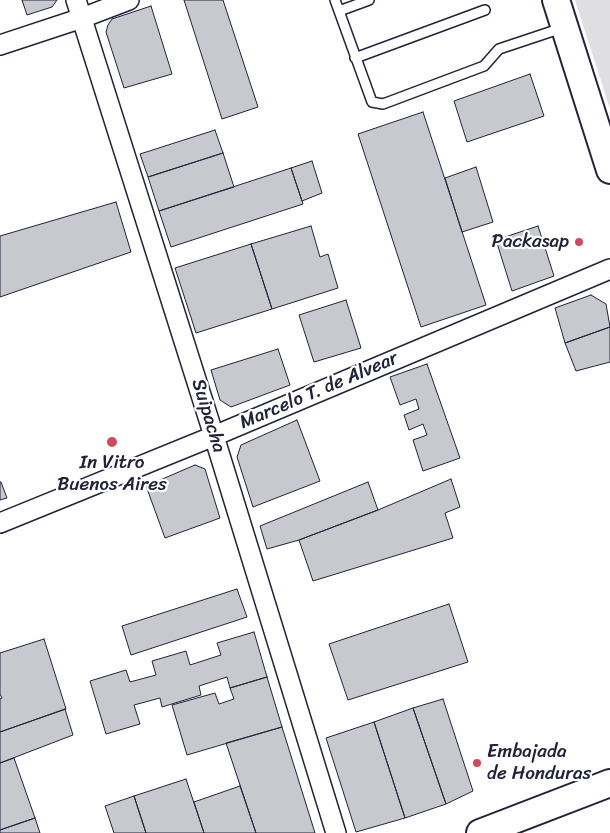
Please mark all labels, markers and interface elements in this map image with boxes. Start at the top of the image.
place label: Packasap [491,231,569,253]
marker: Packasap [573,236,585,248]
street label: Marcelo T. de Alvear [236,347,402,435]
street label: Suipacha [186,376,230,456]
marker: In Vitro Buenos Aires [105,435,119,449]
place label: In Vitro Buenos Aires [57,452,167,496]
place label: Embajada de Honduras [487,741,591,785]
marker: Embajada de Honduras [471,757,483,769]

